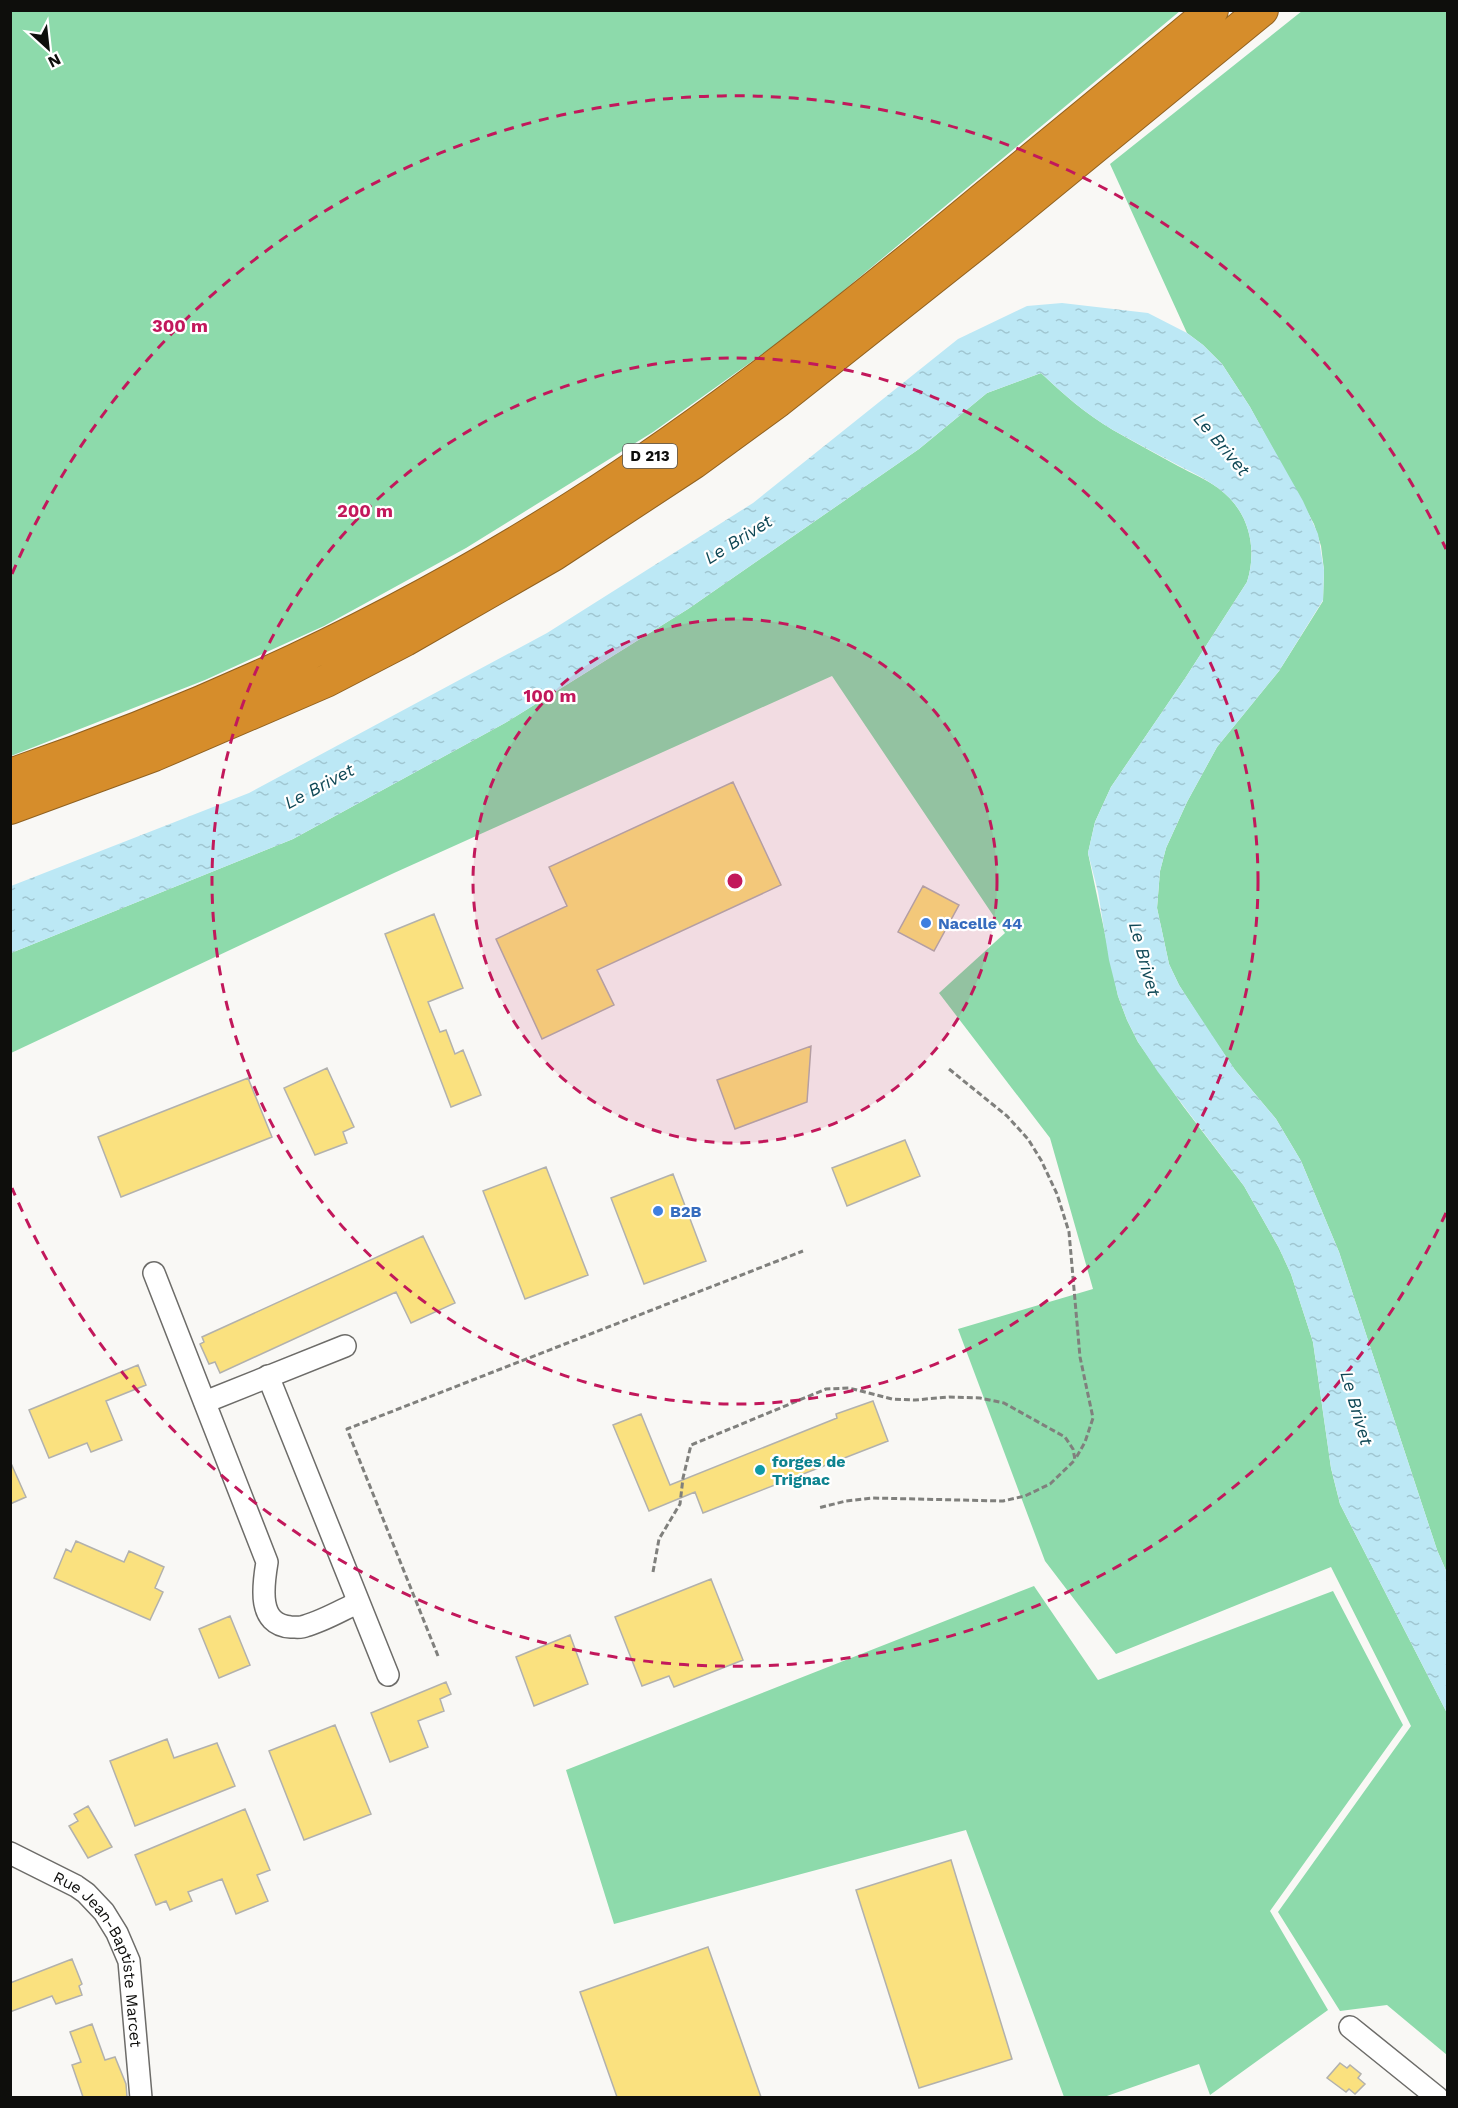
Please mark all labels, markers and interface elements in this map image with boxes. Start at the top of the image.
north arrow [18,18,78,78]
text: N [45,50,64,72]
text: 300 m [152,315,208,336]
water label: Le Brivet [1190,408,1255,480]
road number: D 213 [623,444,677,468]
text: 200 m [337,500,393,521]
water label: Le Brivet [700,510,776,568]
text: 100 m [523,685,577,706]
water label: Le Brivet [280,759,358,813]
centre of rings [725,871,745,891]
place label: Nacelle 44 [938,914,1022,933]
marker: Nacelle 44 [919,916,933,930]
water label: Le Brivet [1125,920,1165,999]
place label: B2B [670,1202,701,1221]
marker: B2B [651,1204,665,1218]
water label: Le Brivet [1336,1369,1378,1448]
place label: forges de Trignac [772,1452,845,1489]
marker: forges de Trignac [753,1463,767,1477]
street label: Rue Jean-Baptiste Marcet [51,1867,146,2048]

